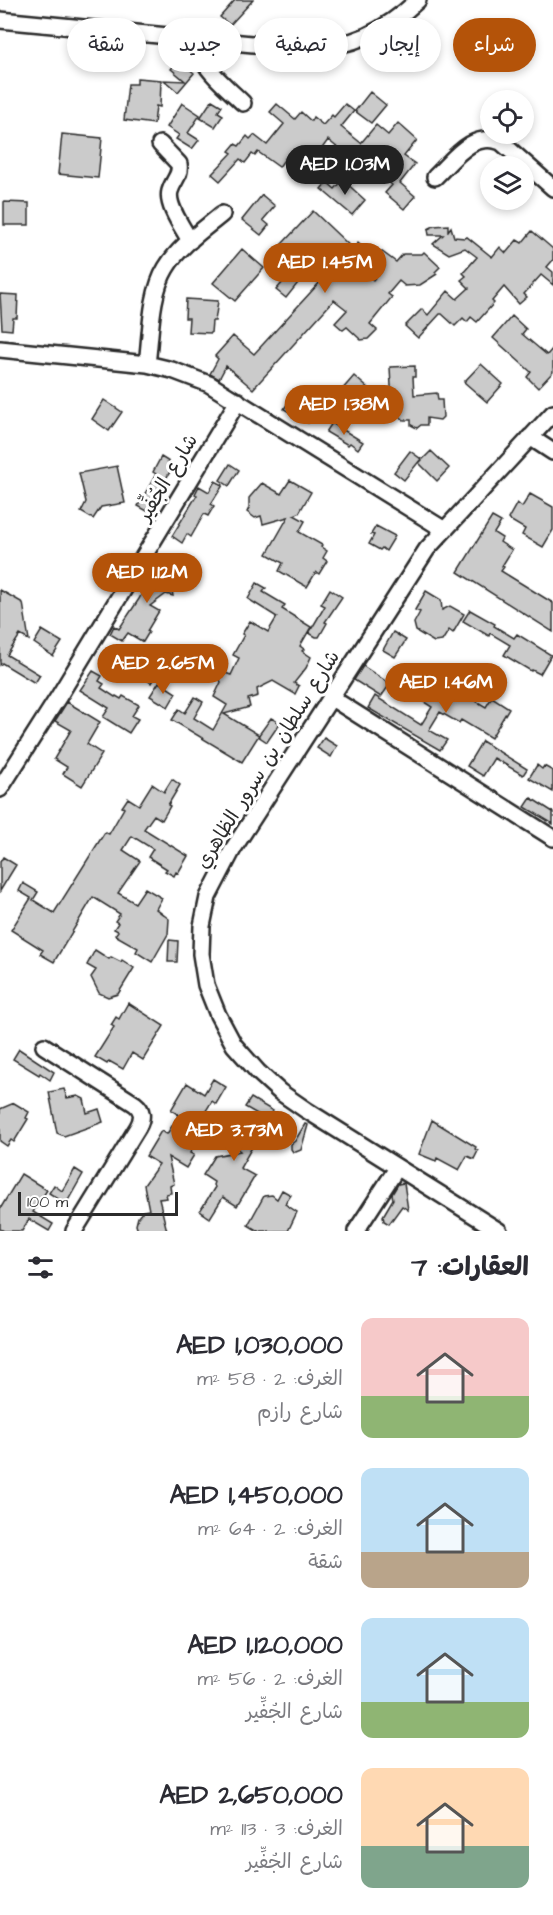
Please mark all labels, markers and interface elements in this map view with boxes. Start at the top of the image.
chip: شقة [67,18,146,72]
chip: جديد [158,18,242,72]
chip: تصفية [254,18,348,72]
chip: إيجار [360,18,441,72]
chip: شراء [453,18,536,72]
map controls [480,90,534,210]
button: locate [480,90,534,144]
pin: AED 1.03M [276,145,414,196]
text: AED 1.03M [300,150,390,178]
button: layers [480,156,534,210]
pin: AED 1.45M [256,243,394,294]
text: AED 1.45M [277,248,373,276]
pin: AED 1.38M [275,385,413,436]
text: AED 1.38M [299,390,389,418]
street label: شارع الجُفِّير [128,428,205,528]
pin: AED 1.12M [78,553,216,604]
text: AED 1.12M [106,558,188,586]
pin: AED 2.65M [94,644,232,695]
street label: شارع سلطان بن سرور الظاهري [189,645,347,874]
text: AED 2.65M [111,649,215,677]
pin: AED 1.46M [377,663,515,714]
text: AED 1.46M [399,668,493,696]
pin: AED 3.73M [165,1111,303,1162]
text: AED 3.73M [185,1116,283,1144]
scale bar [18,1189,178,1216]
text: 100 m [27,1191,68,1213]
text: العقارات: 7 [411,1249,529,1285]
icon: filters [24,1251,57,1284]
text: AED 1,030,000 [176,1327,343,1363]
icon: home [409,1342,481,1414]
text: الغرف: 2 · 58 m² [197,1365,343,1393]
text: شارع رازم [257,1398,343,1426]
text: AED 1,450,000 [169,1477,343,1513]
icon: home [409,1492,481,1564]
text: الغرف: 2 · 64 m² [198,1515,343,1543]
text: شقة [308,1548,343,1576]
text: AED 1,120,000 [187,1627,343,1663]
icon: home [409,1642,481,1714]
text: الغرف: 2 · 56 m² [197,1665,343,1693]
text: شارع الجُفِّير [246,1698,343,1726]
text: AED 2,650,000 [159,1777,343,1813]
icon: home [409,1792,481,1864]
text: الغرف: 3 · 113 m² [210,1815,343,1843]
text: شارع الجُفِّير [246,1848,343,1876]

